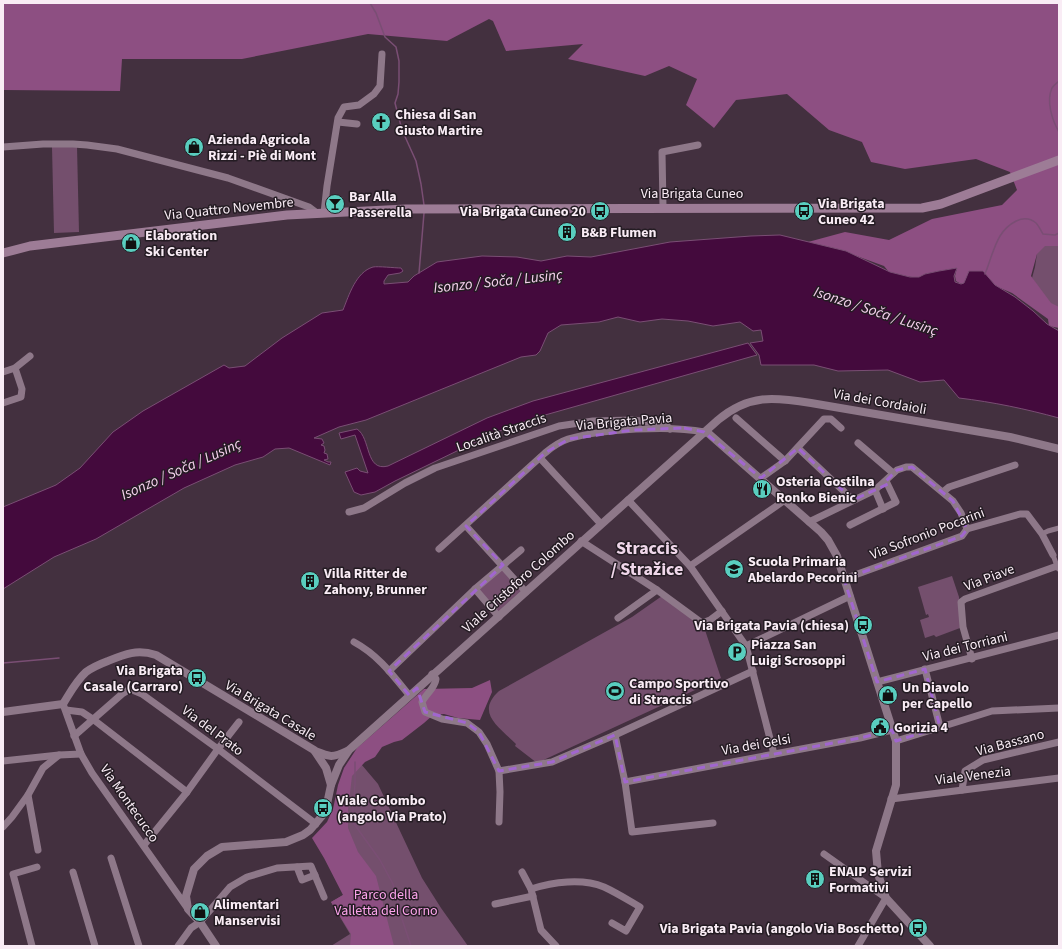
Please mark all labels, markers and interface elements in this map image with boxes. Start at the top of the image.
place label: Chiesa di San Giusto Martire [395,105,483,141]
church icon: Chiesa di San Giusto Martire [370,111,392,133]
place label: Azienda Agricola Rizzi - Piè di Mont [207,130,317,166]
shop icon: Azienda Agricola Rizzi - Piè di Mont [183,136,205,158]
street label: Via Brigata Cuneo [641,184,743,204]
place label: Bar Alla Passerella [349,187,412,223]
street label: Via Quattro Novembre [164,192,295,226]
bar icon: Bar Alla Passerella [324,193,346,215]
place label: Via Brigata Cuneo 42 [817,194,885,230]
bus stop icon: Via Brigata Cuneo 20 [589,200,611,222]
bus stop icon: Via Brigata Cuneo 42 [793,200,815,222]
place label: Via Brigata Cuneo 20 [459,202,586,222]
building icon: B&B Flumen [556,221,578,243]
place label: B&B Flumen [581,223,657,243]
place label: Elaboration Ski Center [145,226,217,262]
shop icon: Elaboration Ski Center [120,232,142,254]
water label: Isonzo / Soča / Lusinç [433,264,564,299]
water label: Isonzo / Soča / Lusinç [811,281,941,342]
street label: Via dei Cordaioli [831,384,928,420]
street label: Località Straccis [454,408,549,458]
street label: Via Brigata Pavia [575,408,673,436]
water label: Isonzo / Soča / Lusinç [118,433,245,505]
place label: Osteria Gostilna Ronko Bienic [776,472,875,508]
restaurant icon: Osteria Gostilna Ronko Bienic [751,478,773,500]
street label: Via Sofronio Pocarini [867,503,988,565]
street label: Viale Cristoforo Colombo [458,526,579,638]
district label: Straccis / Stražice [611,536,683,582]
place label: Scuola Primaria Abelardo Pecorini [747,552,857,588]
school or university icon: Scuola Primaria Abelardo Pecorini [723,558,745,580]
street label: Via Piave [961,559,1017,597]
place label: Villa Ritter de Zahony, Brunner [323,564,427,600]
building icon: Villa Ritter de Zahony, Brunner [299,570,321,592]
bus stop icon: Via Brigata Pavia (chiesa) [852,614,874,636]
place label: Via Brigata Pavia (chiesa) [693,616,849,636]
street label: Via dei Torriani [921,627,1010,667]
place label: Piazza San Luigi Scrosoppi [751,635,846,671]
parking icon: Piazza San Luigi Scrosoppi [726,641,748,663]
place label: Via Brigata Casale (Carraro) [83,661,183,697]
bus stop icon: Via Brigata Casale (Carraro) [186,667,208,689]
place label: Campo Sportivo di Straccis [629,674,729,710]
street label: Via Brigata Casale [221,676,320,746]
place label: Un Diavolo per Capello [902,678,972,714]
sports icon: Campo Sportivo di Straccis [604,680,626,702]
shop icon: Un Diavolo per Capello [877,684,899,706]
street label: Via del Prato [177,701,248,761]
public building icon: Gorizia 4 [869,716,891,738]
place label: Gorizia 4 [894,718,949,738]
street label: Via Bassano [974,724,1047,762]
street label: Via dei Gelsi [720,729,792,761]
street label: Via Montecucco [95,760,164,847]
street label: Viale Venezia [934,761,1012,791]
place label: Viale Colombo (angolo Via Prato) [336,791,447,827]
bus stop icon: Viale Colombo (angolo Via Prato) [312,797,334,819]
place label: ENAIP Servizi Formativi [829,862,912,898]
building icon: ENAIP Servizi Formativi [804,868,826,890]
park label: Parco della Valletta del Corno [334,885,438,921]
place label: Alimentari Manservisi [213,895,281,931]
shop icon: Alimentari Manservisi [189,901,211,923]
bus stop icon: Via Brigata Pavia (angolo Via Boschetto) [907,917,929,939]
place label: Via Brigata Pavia (angolo Via Boschetto) [659,919,904,939]

